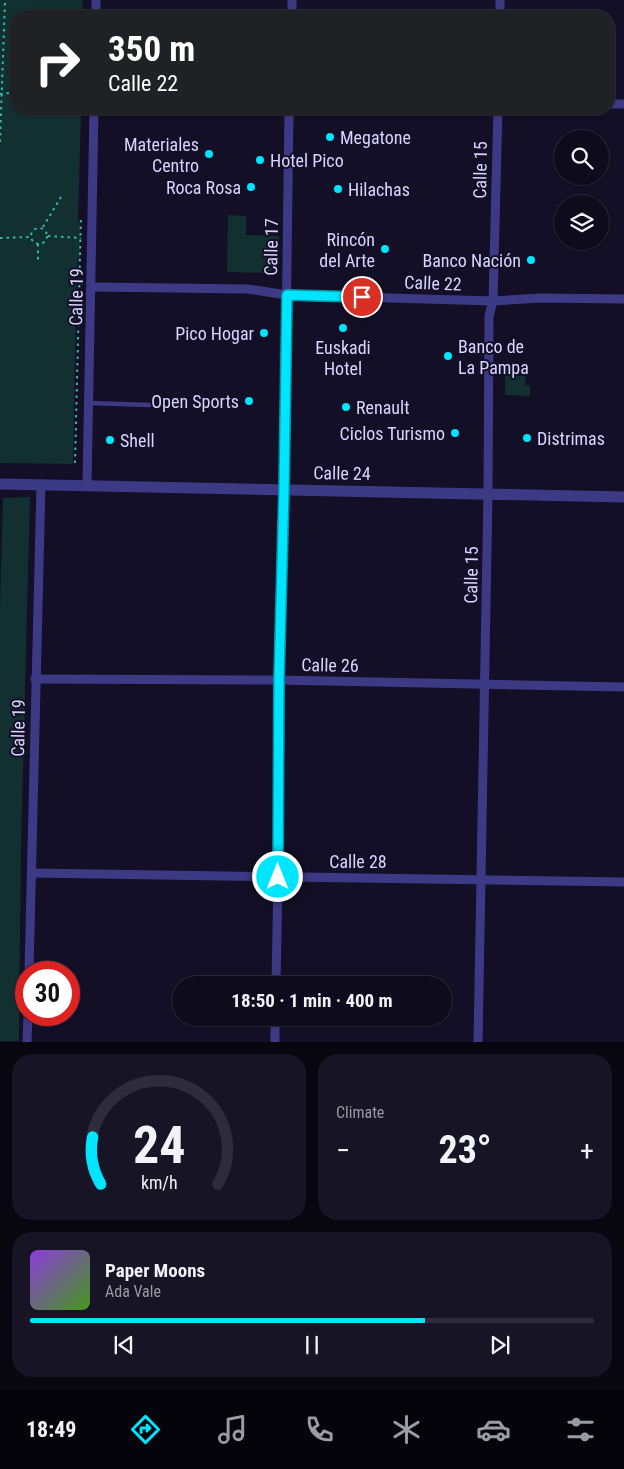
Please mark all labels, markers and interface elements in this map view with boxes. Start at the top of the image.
text: 350 m [108,29,195,70]
icon: right [25,30,90,95]
text: Calle 22 [108,71,178,96]
place label: Megatone [340,127,411,148]
map controls [554,130,609,250]
button: search [554,130,609,185]
marker: Megatone [324,131,336,143]
place label: Materiales Centro [124,134,199,176]
street label: Calle 15 [469,141,491,199]
marker: Materiales Centro [203,148,215,160]
place label: Hotel Pico [270,150,344,171]
marker: Hotel Pico [254,154,266,166]
place label: Roca Rosa [166,177,241,198]
place label: Hilachas [348,179,410,200]
marker: Roca Rosa [245,181,257,193]
marker: Hilachas [332,183,344,195]
button: layers [554,195,609,250]
street label: Calle 17 [260,218,282,276]
place label: Rincón del Arte [319,229,375,271]
marker: Rincón del Arte [379,243,391,255]
place label: Banco Nación [422,250,521,271]
marker: Banco Nación [525,254,537,266]
street label: Calle 19 [65,268,87,326]
street label: Calle 22 [404,272,462,294]
pin [341,276,383,318]
icon: arrive [348,283,376,311]
marker: Euskadi Hotel [337,322,349,334]
place label: Pico Hogar [175,323,255,344]
marker: Pico Hogar [258,327,270,339]
place label: Banco de La Pampa [458,336,529,378]
place label: Euskadi Hotel [315,337,371,379]
marker: Banco de La Pampa [442,350,454,362]
place label: Open Sports [151,391,239,412]
marker: Open Sports [243,395,255,407]
place label: Renault [356,397,410,418]
marker: Renault [340,401,352,413]
place label: Ciclos Turismo [340,423,445,444]
marker: Ciclos Turismo [449,427,461,439]
place label: Distrimas [537,428,605,449]
place label: Shell [120,430,155,451]
marker: Distrimas [521,432,533,444]
marker: Shell [104,434,116,446]
street label: Calle 24 [313,462,371,484]
street label: Calle 15 [460,546,482,604]
street label: Calle 26 [301,654,359,676]
street label: Calle 19 [7,699,29,757]
position arrow [251,850,303,902]
street label: Calle 28 [329,851,387,872]
speed limit sign: 30 [15,961,80,1026]
text: 18:50 · 1 min · 400 m [231,989,393,1012]
text: Climate [336,1103,384,1122]
text: 24 [133,1115,185,1176]
text: 23° [438,1128,492,1172]
text: − [336,1134,350,1167]
text: + [580,1134,594,1167]
text: km/h [141,1172,177,1193]
text: Paper Moons [105,1259,205,1282]
text: Ada Vale [105,1282,161,1301]
icon: previous [110,1331,138,1359]
icon: pause [298,1331,326,1359]
icon: next [486,1331,514,1359]
icon: directions [128,1412,163,1447]
icon: music [215,1412,250,1447]
icon: phone [302,1412,337,1447]
icon: climate [389,1412,424,1447]
icon: car [476,1412,511,1447]
icon: filters [563,1412,598,1447]
text: 18:49 [26,1417,76,1442]

